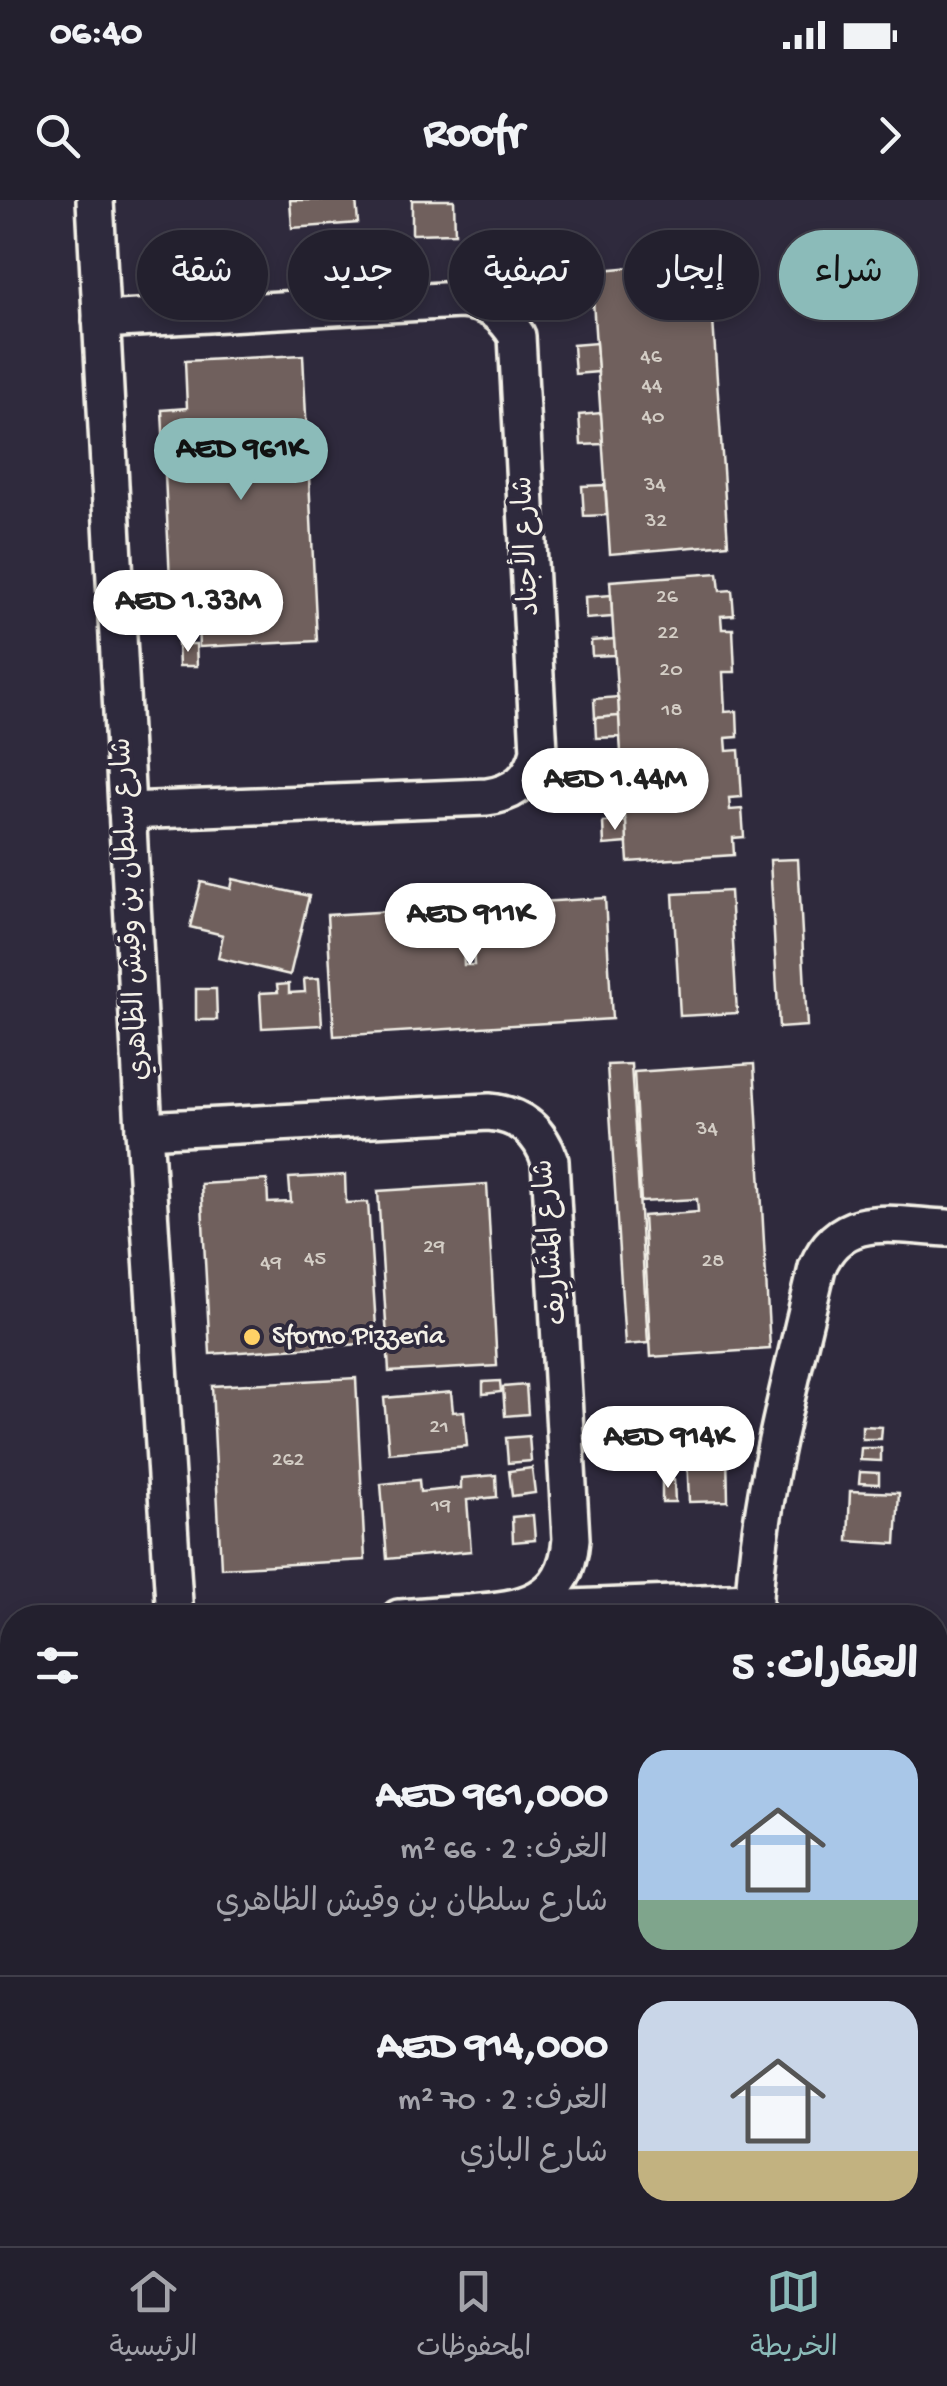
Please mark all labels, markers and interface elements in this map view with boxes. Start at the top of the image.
text: 06:40 [50,13,142,57]
icon: search [30,108,85,163]
icon: forward [862,108,917,163]
text: Roofr [424,109,524,162]
chip: شقة [137,230,268,320]
chip: جديد [288,230,429,320]
chip: تصفية [449,230,604,320]
chip: إيجار [624,230,759,320]
chip: شراء [779,230,918,320]
house number: 46 [640,345,663,371]
house number: 44 [642,374,663,400]
house number: 40 [642,405,664,431]
pin: AED 961K [138,418,344,503]
text: AED 961K [176,431,306,469]
house number: 34 [643,473,667,499]
street label: شارع الأجناد [502,475,548,617]
house number: 32 [644,509,667,535]
pin: AED 1.33M [74,570,302,655]
text: AED 1.33M [115,583,261,621]
house number: 26 [656,585,679,611]
house number: 22 [657,621,679,647]
house number: 20 [659,658,683,684]
house number: 18 [661,698,682,724]
street label: شارع سلطان بن وقيش الظاهري [107,737,157,1081]
pin: AED 1.44M [501,748,729,833]
text: AED 1.44M [544,761,686,799]
pin: AED 911K [367,883,573,968]
text: AED 911K [407,896,533,934]
house number: 34 [695,1117,719,1143]
street label: شارع المَشَارِيف [525,1158,576,1327]
house number: 29 [423,1235,445,1261]
house number: 45 [304,1247,326,1273]
house number: 28 [702,1249,724,1275]
house number: 49 [260,1251,282,1277]
place label: Sforno Pizzeria [272,1321,446,1354]
marker: Sforno Pizzeria [241,1326,263,1348]
pin: AED 914K [565,1406,771,1491]
house number: 21 [429,1415,449,1441]
text: AED 914K [604,1419,732,1457]
house number: 262 [272,1448,305,1474]
house number: 19 [430,1494,451,1520]
icon: filters [30,1638,85,1693]
text: العقارات: 5 [732,1645,918,1694]
text: AED 961,000 [376,1773,608,1822]
icon: home [718,1790,838,1910]
text: الغرف: 2 · 66 m² [400,1832,608,1870]
text: شارع سلطان بن وقيش الظاهري [215,1885,608,1923]
text: AED 914,000 [377,2024,608,2073]
icon: home [718,2041,838,2161]
text: الغرف: 2 · 70 m² [398,2083,608,2121]
text: شارع البازي [460,2136,608,2174]
tab: الرئيسية [109,2264,197,2370]
tab: المحفوظات [416,2264,531,2370]
tab: الخريطة [750,2264,838,2370]

